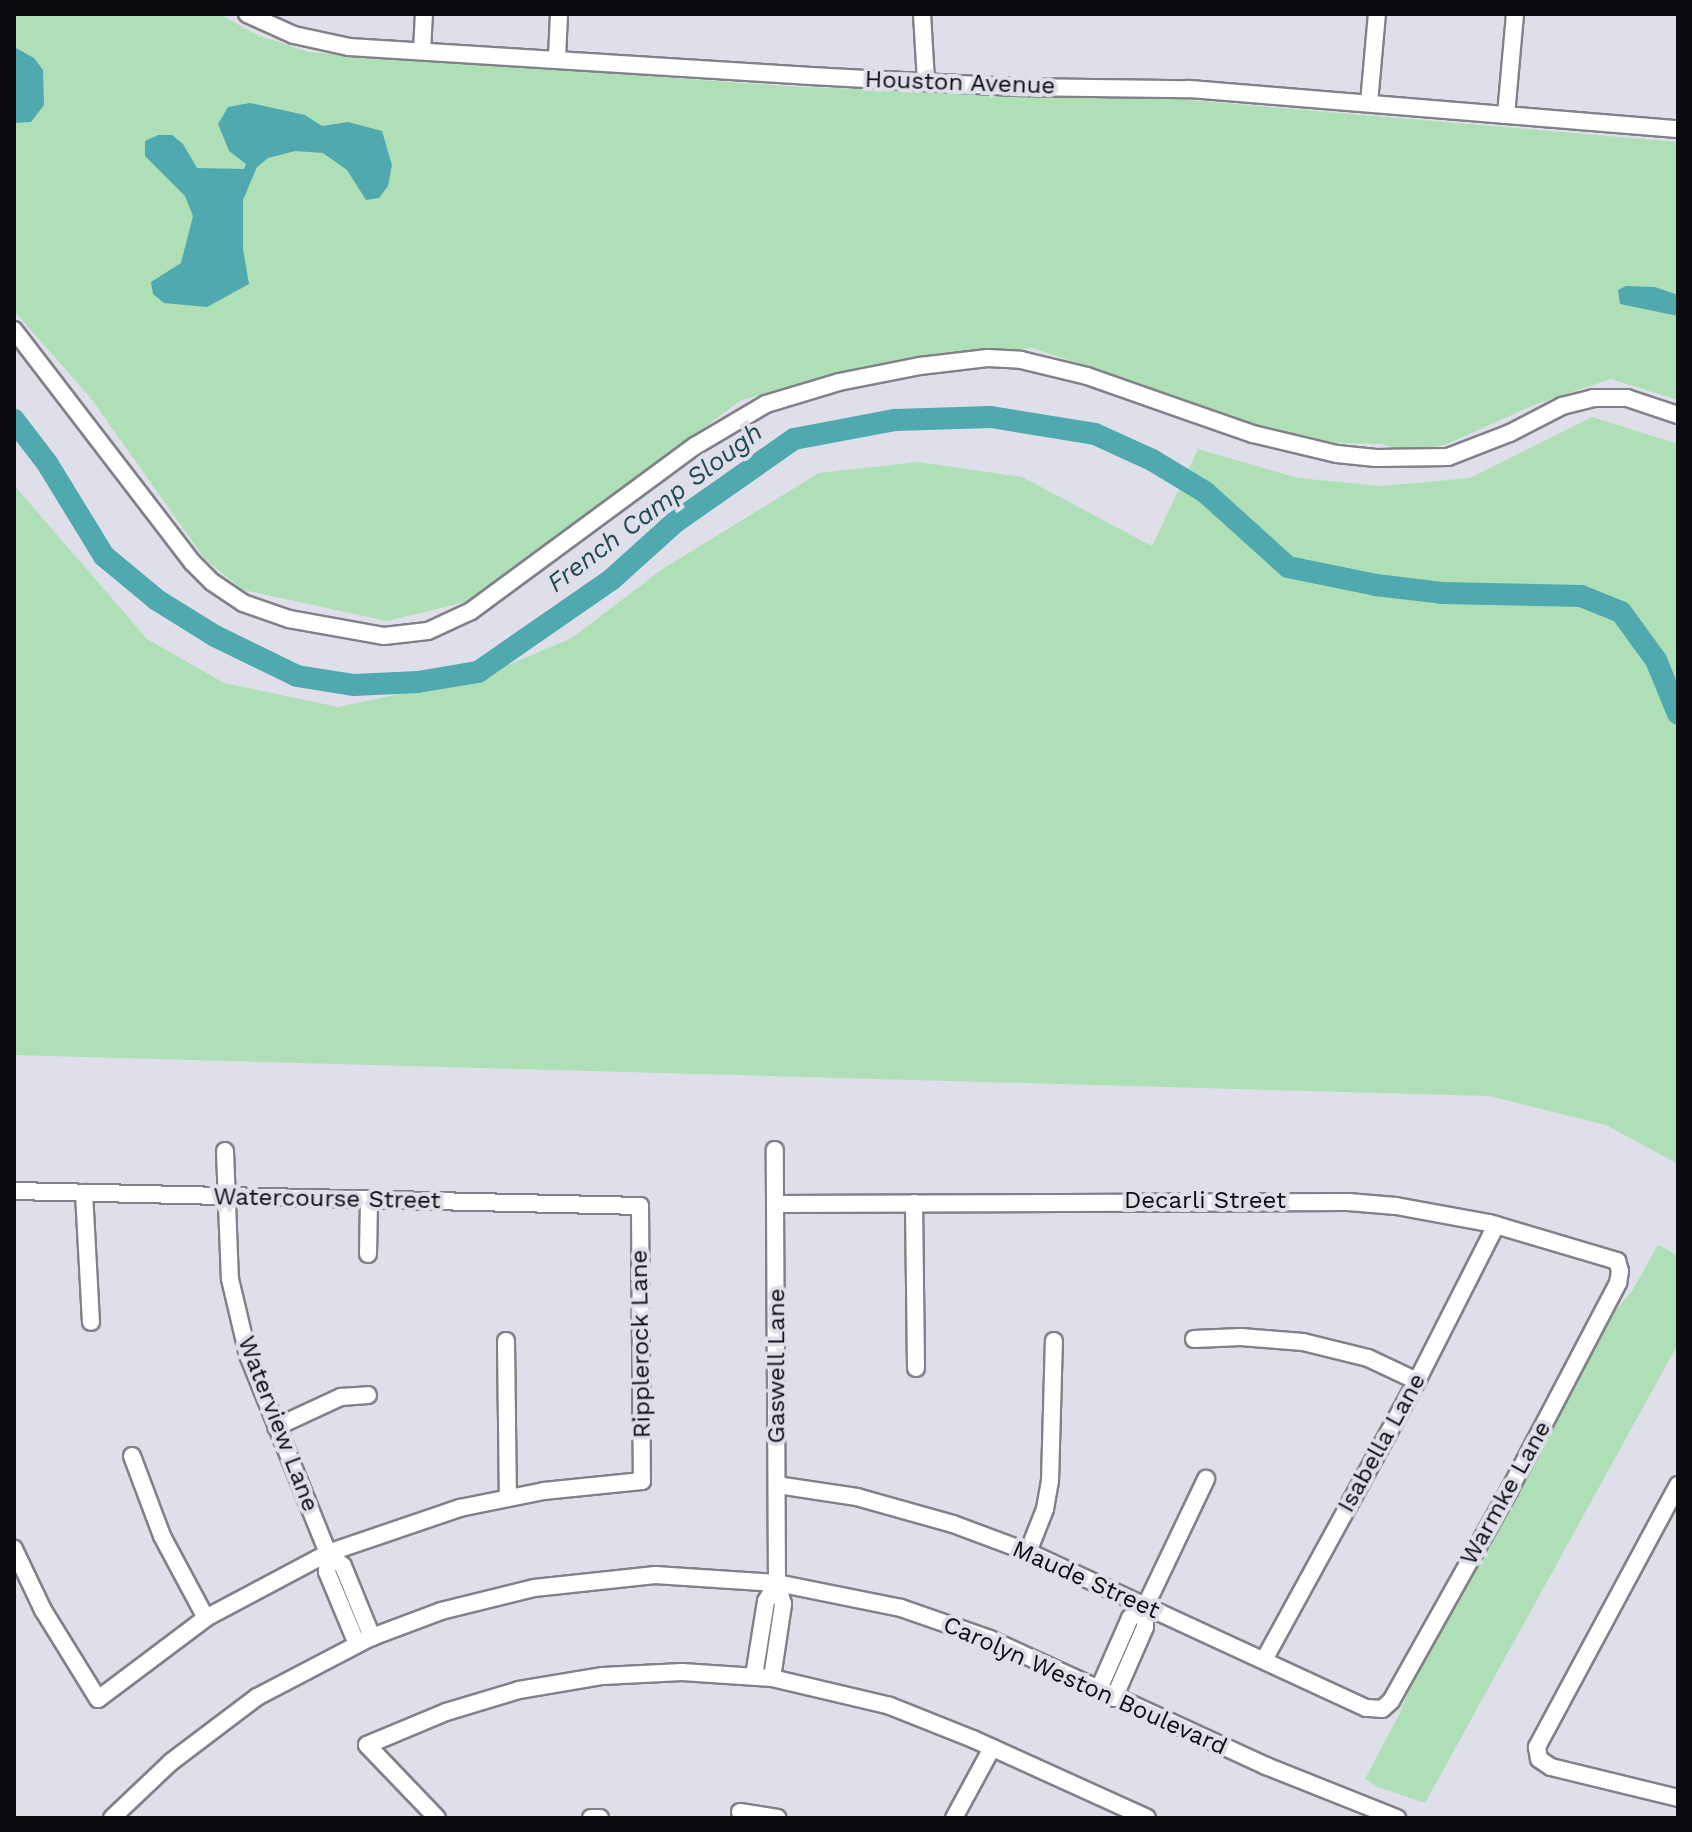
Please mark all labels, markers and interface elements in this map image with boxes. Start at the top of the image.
street label: Houston Avenue [864,65,1056,101]
water label: French Camp Slough [541,417,769,599]
street label: Watercourse Street [213,1183,441,1215]
street label: Decarli Street [1124,1187,1286,1215]
street label: Ripplerock Lane [625,1249,657,1439]
street label: Gaswell Lane [763,1288,791,1444]
street label: Waterview Lane [231,1332,325,1516]
street label: Isabella Lane [1332,1368,1432,1518]
street label: Warmke Lane [1455,1416,1557,1570]
street label: Maude Street [1008,1535,1164,1625]
street label: Carolyn Weston Boulevard [938,1610,1232,1762]

